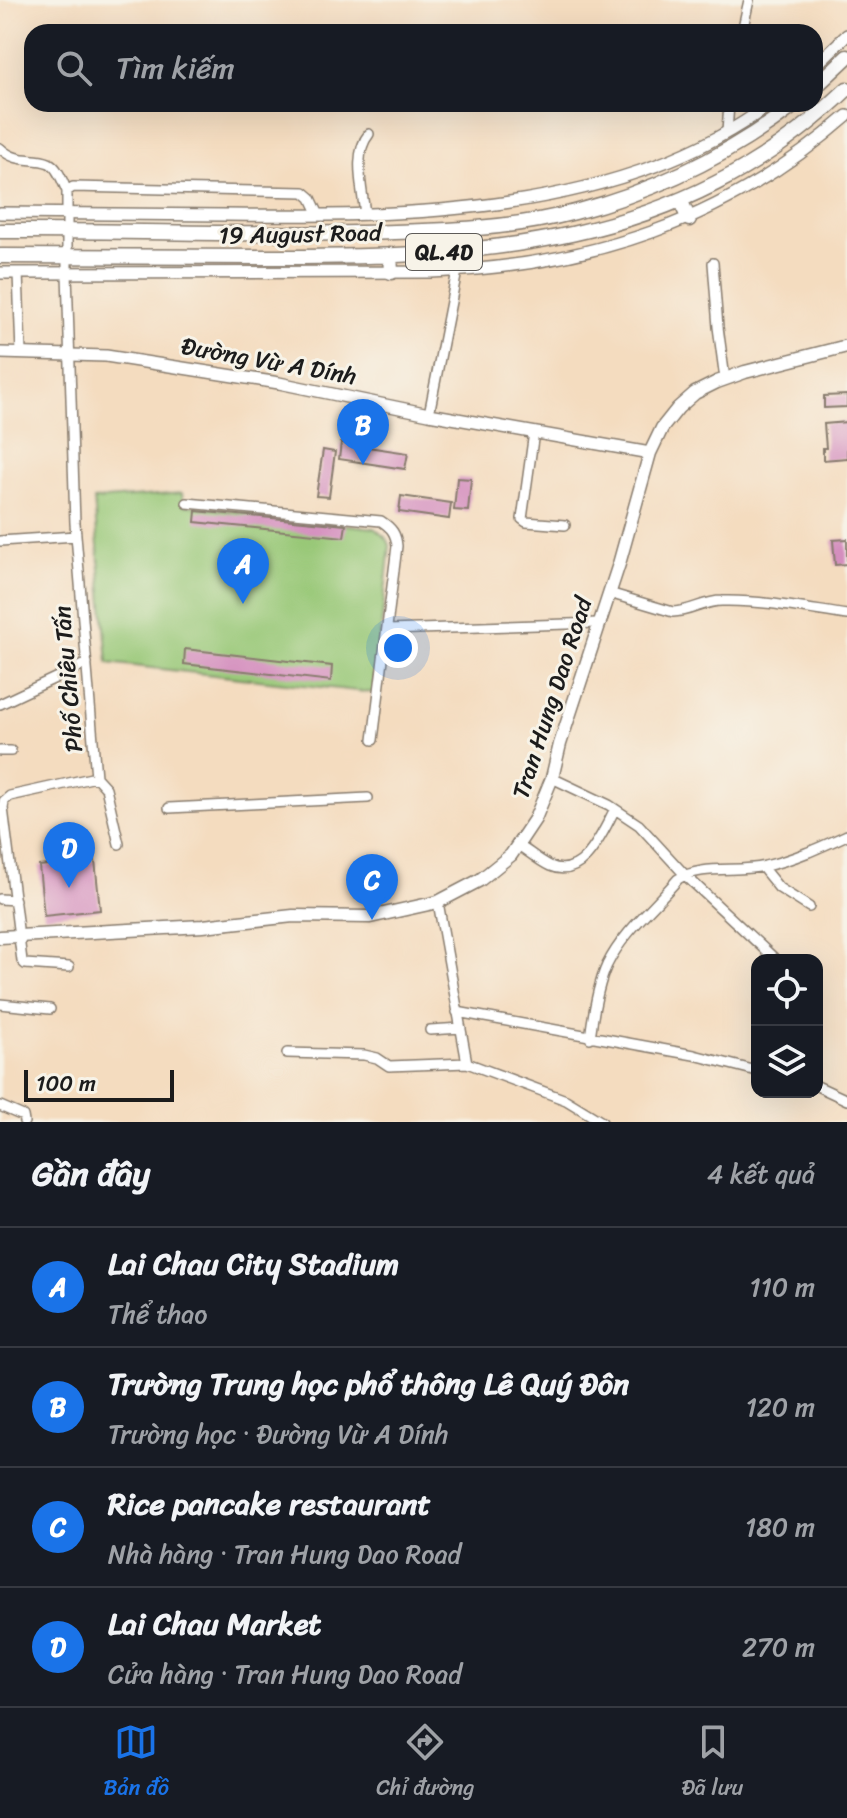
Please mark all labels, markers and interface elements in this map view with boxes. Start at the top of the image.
search box [24,24,823,112]
text: Tìm kiếm [116,41,234,95]
icon: search [52,46,96,90]
street label: 19 August Road [218,212,384,256]
road number: QL.4D [406,234,482,270]
street label: Đường Vừ A Dính [178,325,360,397]
pin: B [337,399,389,465]
pin: A [217,538,269,604]
street label: Tran Hung Dao Road [500,590,605,804]
street label: Phố Chiêu Tấn [41,604,95,754]
your location [378,628,418,668]
pin: D [43,822,95,888]
pin: C [346,854,398,920]
map controls [751,954,823,1098]
button: locate [751,954,823,1026]
button: layers [751,1026,823,1098]
text: 100 m [36,1064,96,1103]
scale bar [24,1066,174,1102]
text: Gần đây [32,1144,150,1204]
text: 4 kết quả [707,1151,815,1197]
text: Lai Chau City Stadium [108,1237,399,1291]
text: A [49,1264,67,1310]
text: 110 m [750,1264,815,1310]
text: Thể thao [108,1291,207,1337]
text: Trường Trung học phổ thông Lê Quý Đôn [108,1357,629,1411]
text: B [50,1384,66,1430]
text: 120 m [746,1384,815,1430]
text: Trường học · Đường Vừ A Dính [108,1411,449,1457]
text: Rice pancake restaurant [108,1477,431,1531]
text: C [50,1504,66,1550]
text: 180 m [745,1504,815,1550]
text: Nhà hàng · Tran Hung Dao Road [108,1531,461,1577]
text: Lai Chau Market [108,1597,321,1651]
text: D [50,1624,66,1670]
text: 270 m [742,1624,815,1670]
text: Cửa hàng · Tran Hung Dao Road [108,1651,462,1697]
tab: Bản đồ [104,1720,169,1807]
tab: Chỉ đường [376,1720,474,1807]
tab: Đã lưu [682,1720,743,1807]

